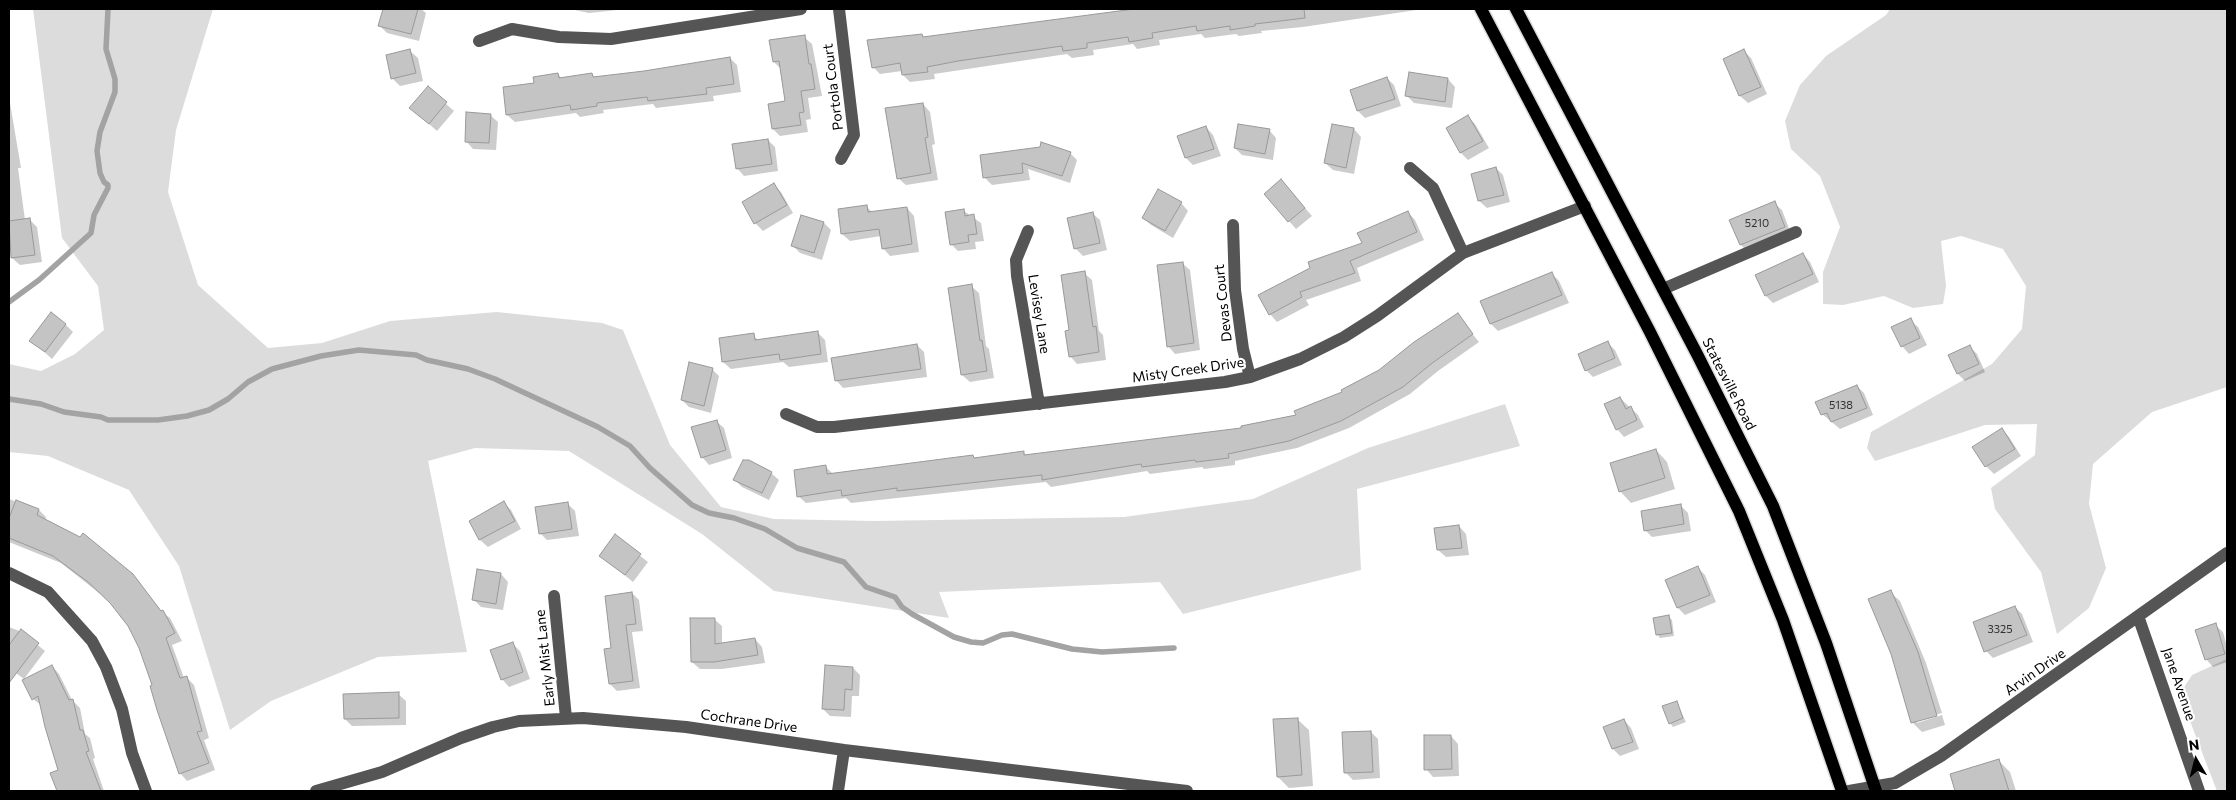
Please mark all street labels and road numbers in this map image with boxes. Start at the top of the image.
street label: Portola Court [819,43,847,131]
street label: Devas Court [1211,263,1235,343]
street label: Levisey Lane [1024,273,1054,355]
street label: Statesville Road [1699,335,1759,433]
street label: Misty Creek Drive [1131,354,1245,386]
street label: Early Mist Lane [532,609,558,707]
street label: Arvin Drive [2001,645,2069,699]
street label: Jane Avenue [2159,645,2199,723]
street label: Cochrane Drive [700,706,798,736]

